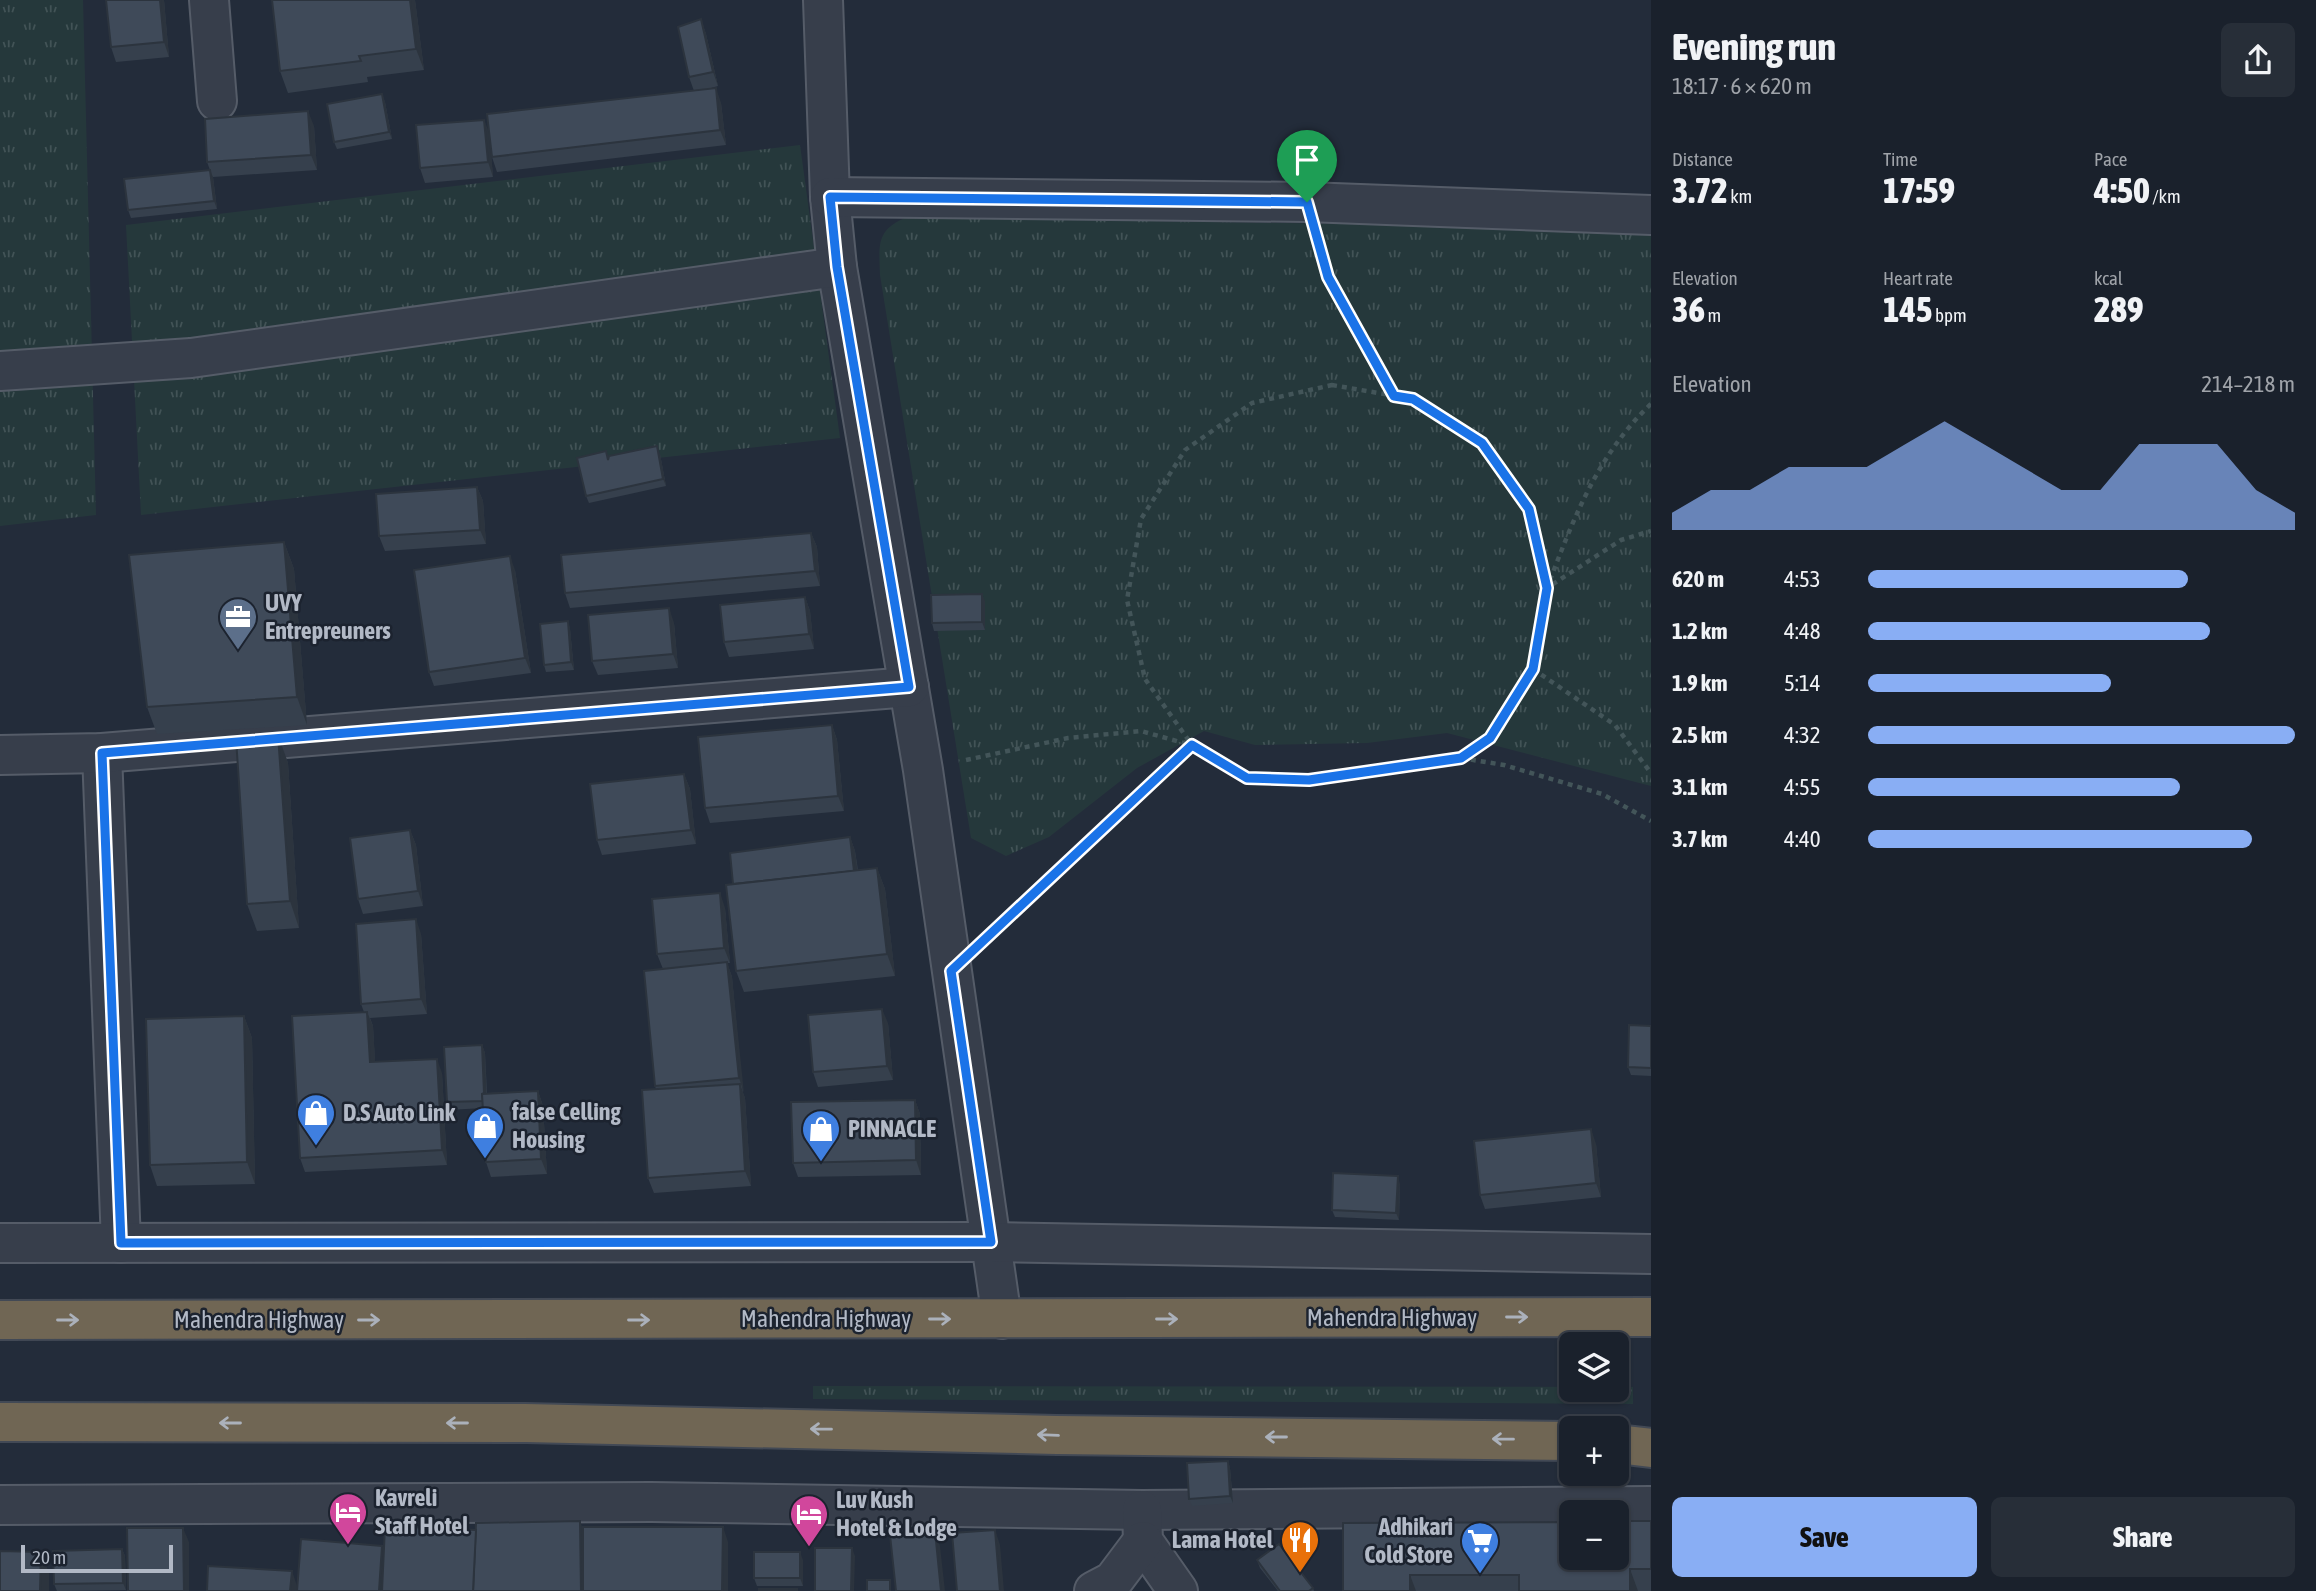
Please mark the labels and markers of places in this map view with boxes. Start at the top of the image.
pin [1277,130,1337,202]
place label: UVY Entrepreuners [265,589,391,644]
office icon: UVY Entrepreuners [217,596,259,651]
shop icon: D.S Auto Link [295,1092,337,1147]
place label: false Celling Housing [511,1098,621,1153]
place label: D.S Auto Link [343,1099,456,1126]
shop icon: false Celling Housing [464,1105,506,1160]
shop icon: PINNACLE [800,1108,842,1163]
place label: PINNACLE [848,1115,936,1142]
place label: Kavreli Staff Hotel [375,1484,469,1539]
place label: Luv Kush Hotel & Lodge [836,1486,957,1541]
hotel icon: Kavreli Staff Hotel [327,1491,369,1546]
hotel icon: Luv Kush Hotel & Lodge [788,1493,830,1548]
place label: Adhikari Cold Store [1364,1513,1453,1568]
restaurant icon: Lama Hotel [1279,1519,1321,1574]
supermarket icon: Adhikari Cold Store [1459,1520,1501,1575]
place label: Lama Hotel [1172,1526,1274,1553]

